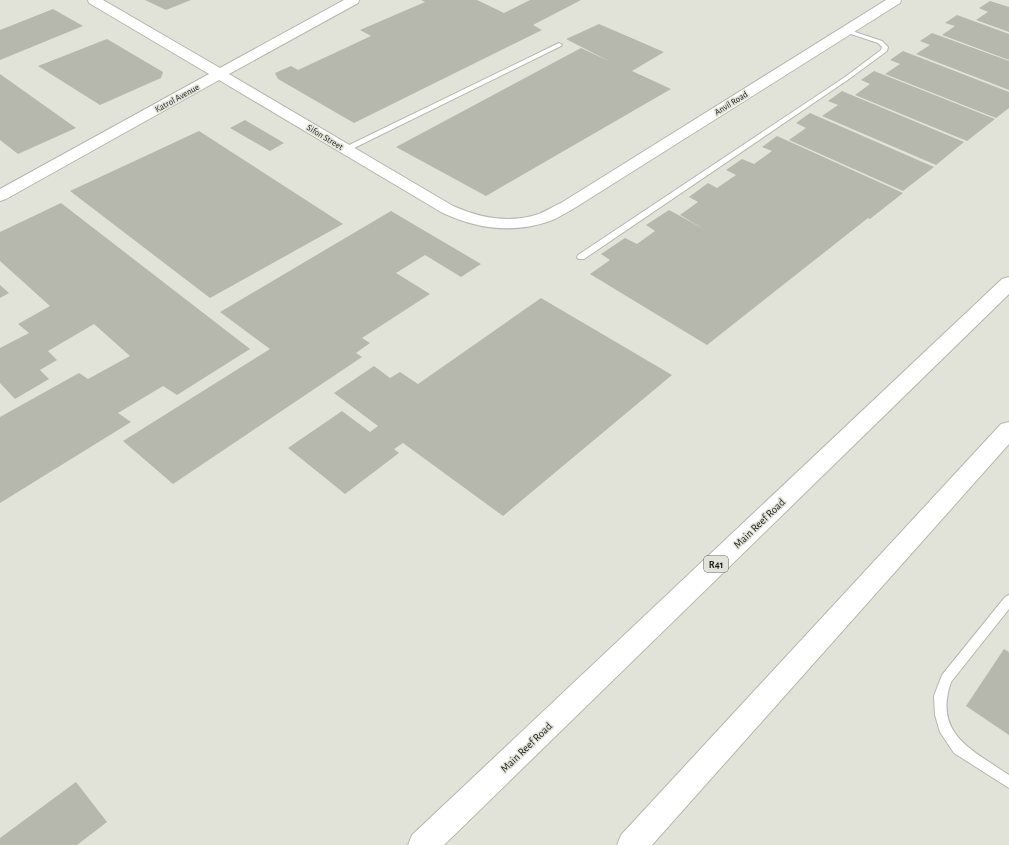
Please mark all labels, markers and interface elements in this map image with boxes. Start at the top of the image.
street label: Katrol Avenue [154,83,201,114]
street label: Anvil Road [713,90,750,117]
street label: Sifon Street [305,123,345,152]
street label: Main Reef Road [732,496,787,550]
road number: R41 [704,556,728,572]
street label: Main Reef Road [499,720,554,774]

